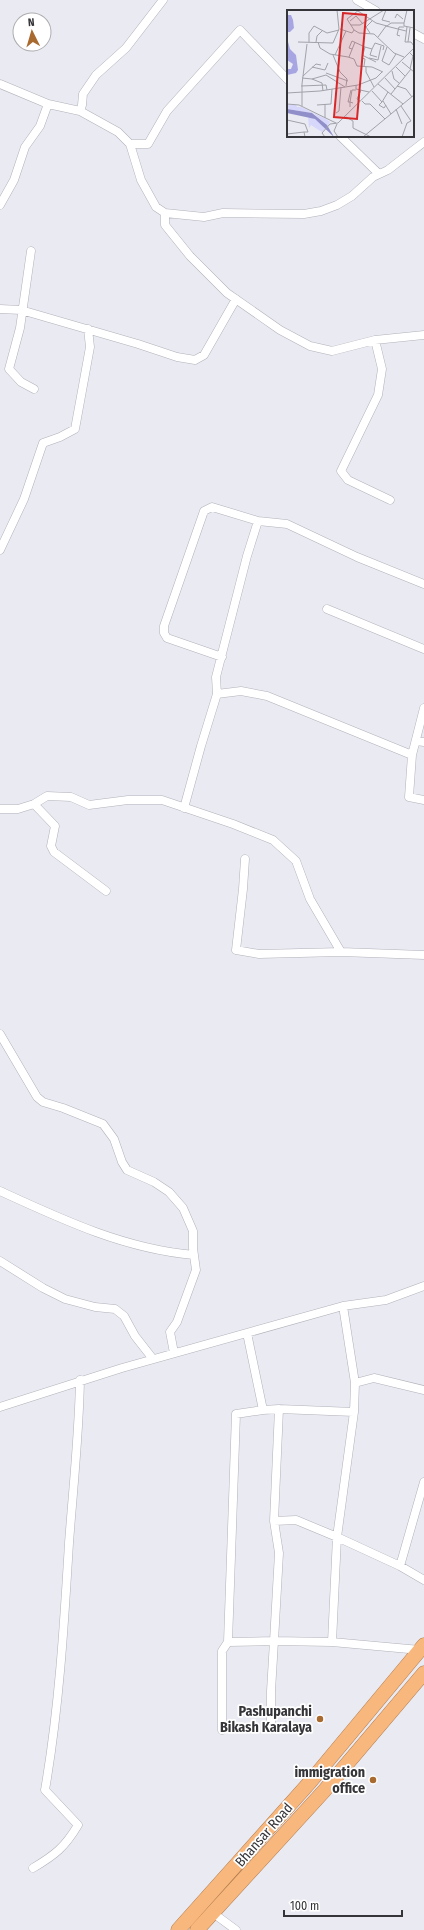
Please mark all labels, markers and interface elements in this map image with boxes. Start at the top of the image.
inset map [287,10,414,137]
north arrow [12,12,52,52]
text: N [27,16,35,29]
place label: Pashupanchi Bikash Karalaya [220,1703,312,1736]
marker: Pashupanchi Bikash Karalaya [315,1714,325,1724]
place label: immigration office [294,1764,365,1797]
marker: immigration office [368,1775,378,1785]
street label: Bhansar Road [232,1800,296,1870]
scale bar [284,1892,402,1918]
text: 100 m [290,1899,319,1913]

